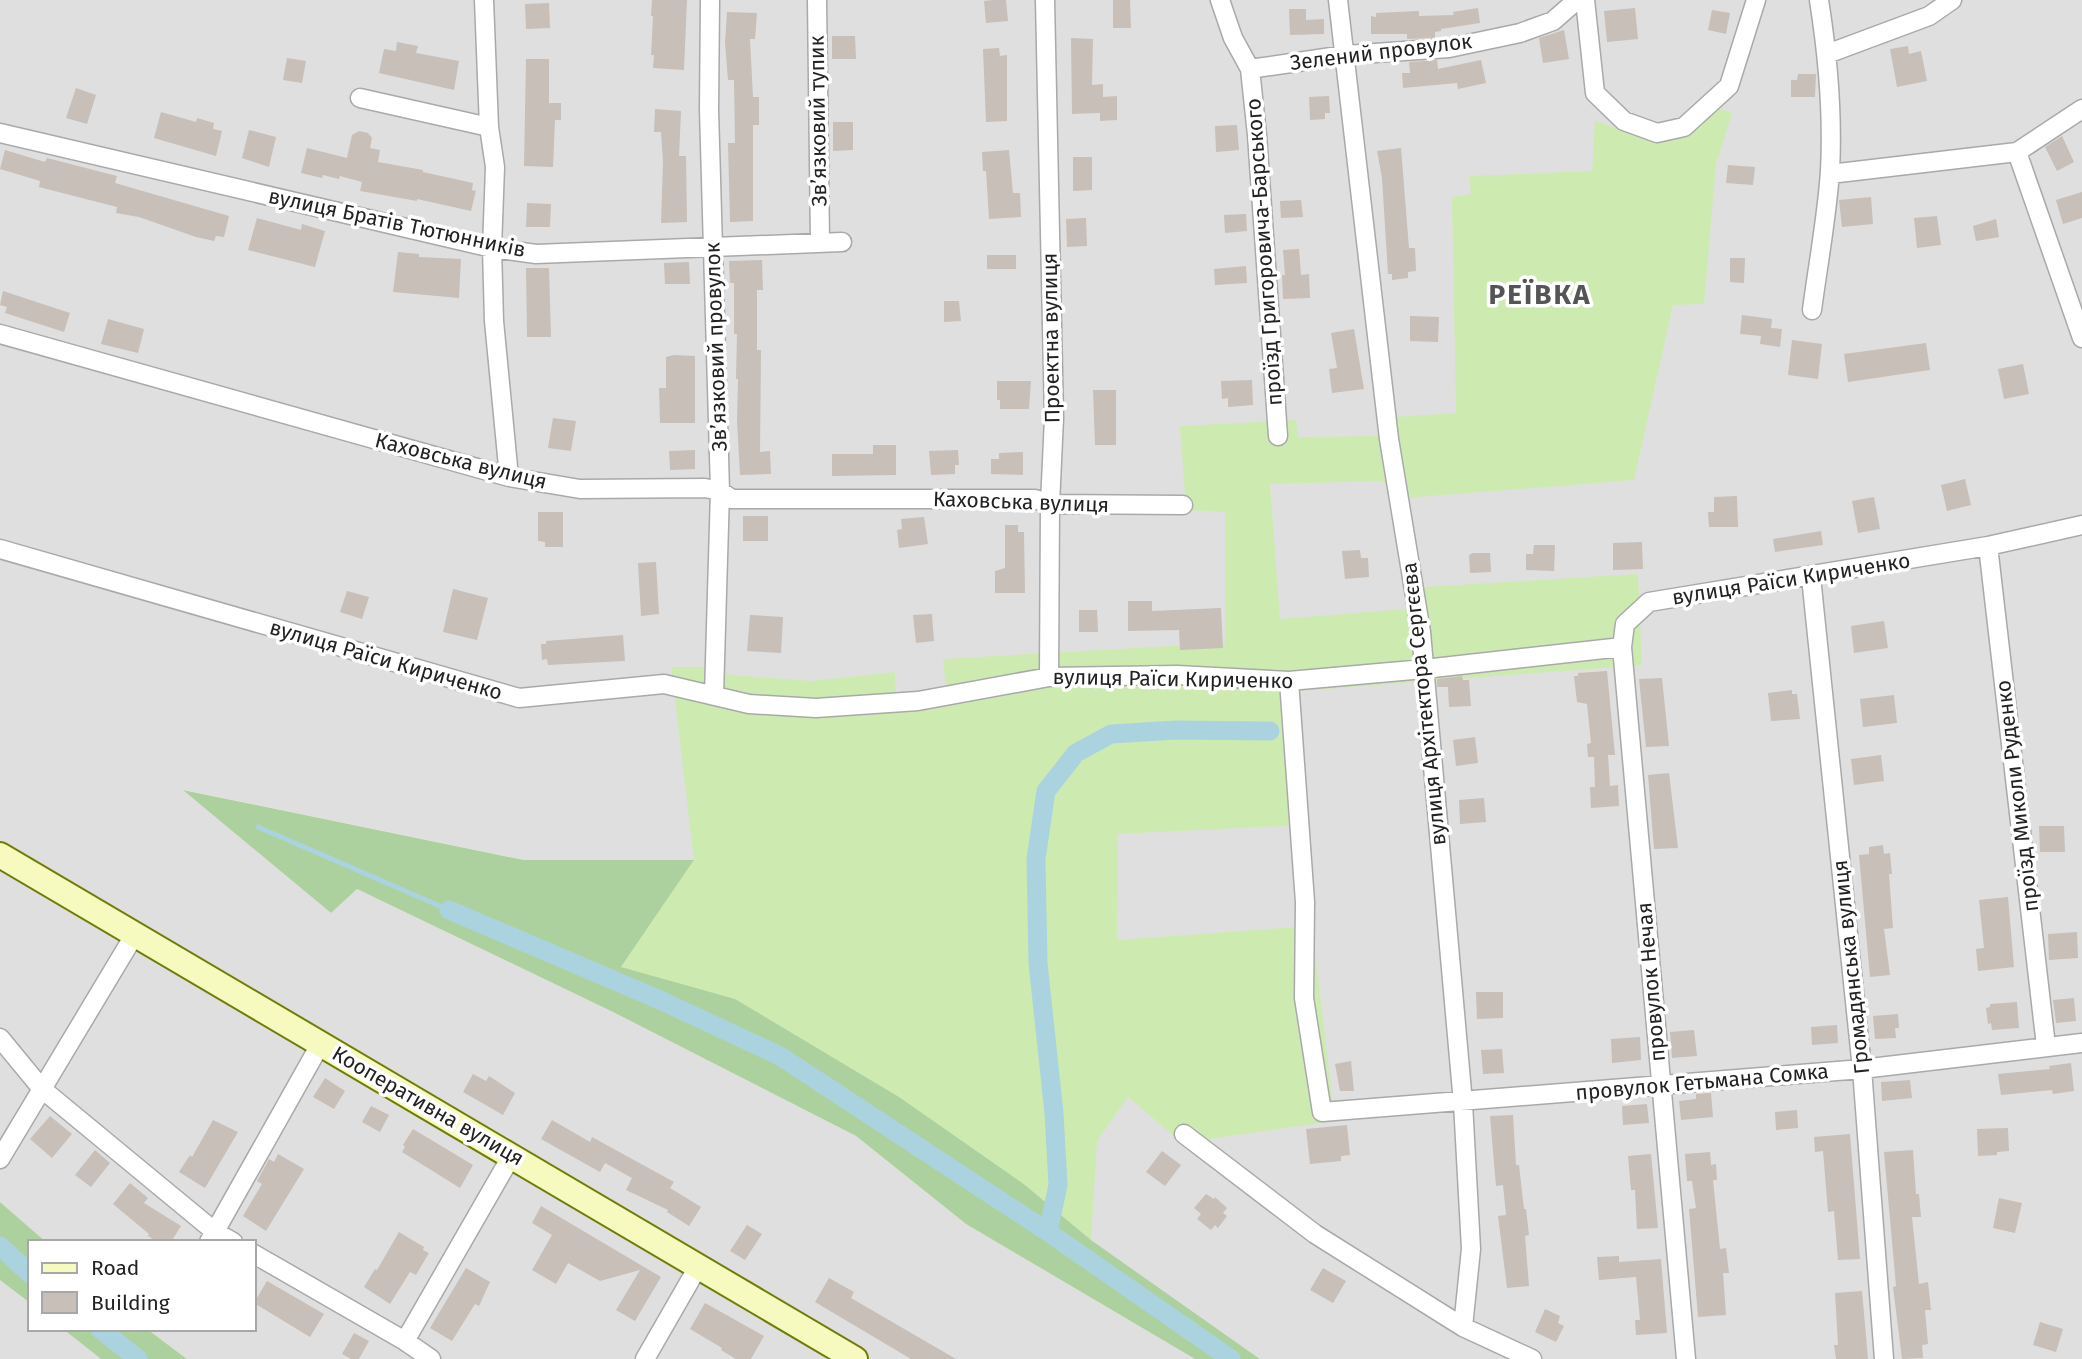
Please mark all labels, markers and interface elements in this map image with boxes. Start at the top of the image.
street label: Зелений провулок [1289,28,1473,76]
street label: Звʼязковий тупик [804,35,832,207]
street label: проїзд Григоровича-Барського [1240,97,1288,407]
street label: вулиця Братів Тютюнників [266,183,528,263]
street label: Звʼязковий провулок [699,242,733,452]
street label: Проектна вулиця [1037,253,1065,423]
district label: РЕЇВКА [1489,278,1591,311]
street label: Каховська вулиця [372,427,550,495]
street label: Каховська вулиця [932,486,1110,518]
street label: вулиця Раїси Кириченко [1670,547,1912,611]
street label: вулиця Архітектора Сергєєва [1396,561,1452,847]
street label: вулиця Раїси Кириченко [267,614,505,706]
street label: вулиця Раїси Кириченко [1052,664,1294,694]
street label: проїзд Миколи Руденко [1990,679,2044,913]
street label: Громадянська вулиця [1827,859,1875,1075]
street label: провулок Нечая [1631,901,1671,1063]
street label: Кооперативна вулиця [327,1040,529,1172]
street label: провулок Гетьмана Сомка [1574,1058,1830,1106]
legend [28,1240,256,1331]
text: Road [91,1255,139,1281]
text: Building [91,1290,170,1316]

